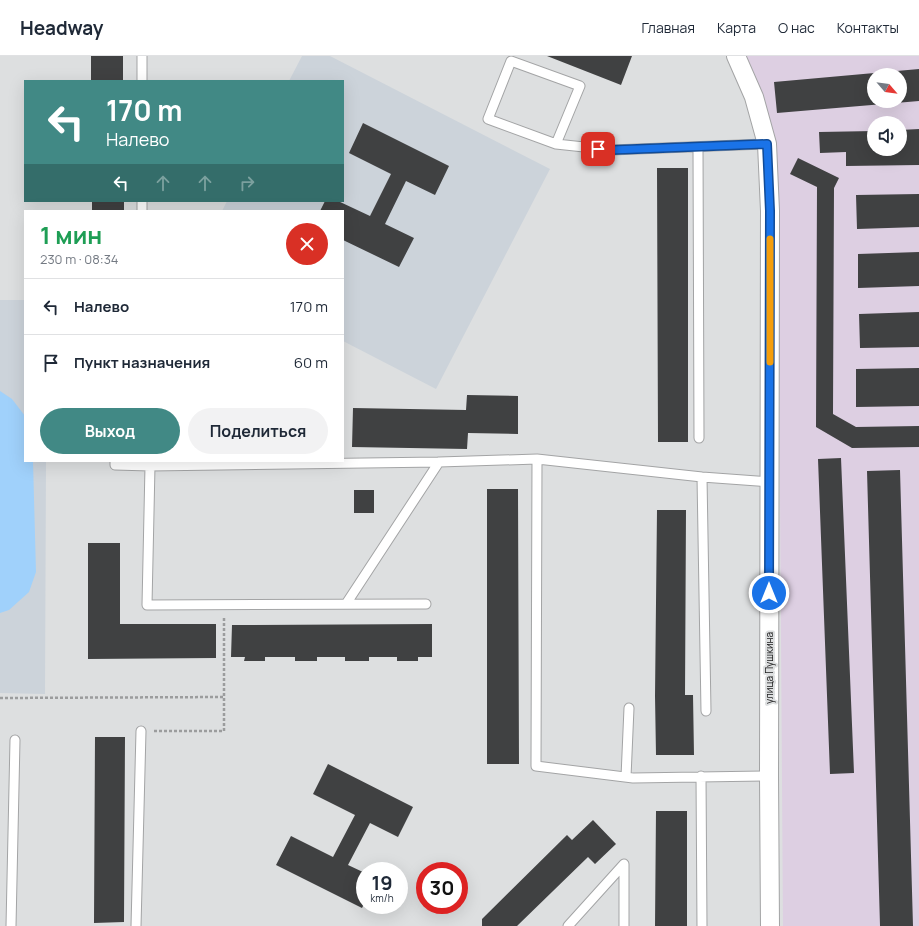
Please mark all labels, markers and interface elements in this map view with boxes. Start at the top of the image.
text: Headway [20,15,103,41]
text: Главная [642,18,695,37]
text: Карта [717,18,756,37]
text: О нас [778,18,815,37]
text: Контакты [837,18,899,37]
north arrow [867,68,907,108]
map controls [867,68,907,156]
text: 170 m [106,91,182,129]
icon: left [40,96,92,148]
button: sound [867,116,907,156]
text: Налево [106,127,170,151]
pin [581,132,615,166]
icon: arrive [587,138,609,160]
icon: left [110,172,132,194]
icon: ahead [152,172,174,194]
icon: ahead [194,172,216,194]
icon: right [236,172,258,194]
text: 1 мин [40,218,102,251]
button: close [286,223,328,265]
text: 230 m · 08:34 [40,250,119,268]
icon: left [40,296,62,318]
text: Налево [74,296,129,317]
text: 170 m [290,296,328,317]
icon: arrive [40,352,62,374]
text: Пункт назначения [74,352,210,373]
text: 60 m [294,352,328,373]
button: Выход [40,408,180,454]
button: Поделиться [188,408,328,454]
position arrow [748,572,790,614]
street label: улица Пушкина [762,632,776,704]
speed limit sign: 30 [416,862,468,914]
text: 19 [371,869,393,896]
text: km/h [370,891,394,905]

